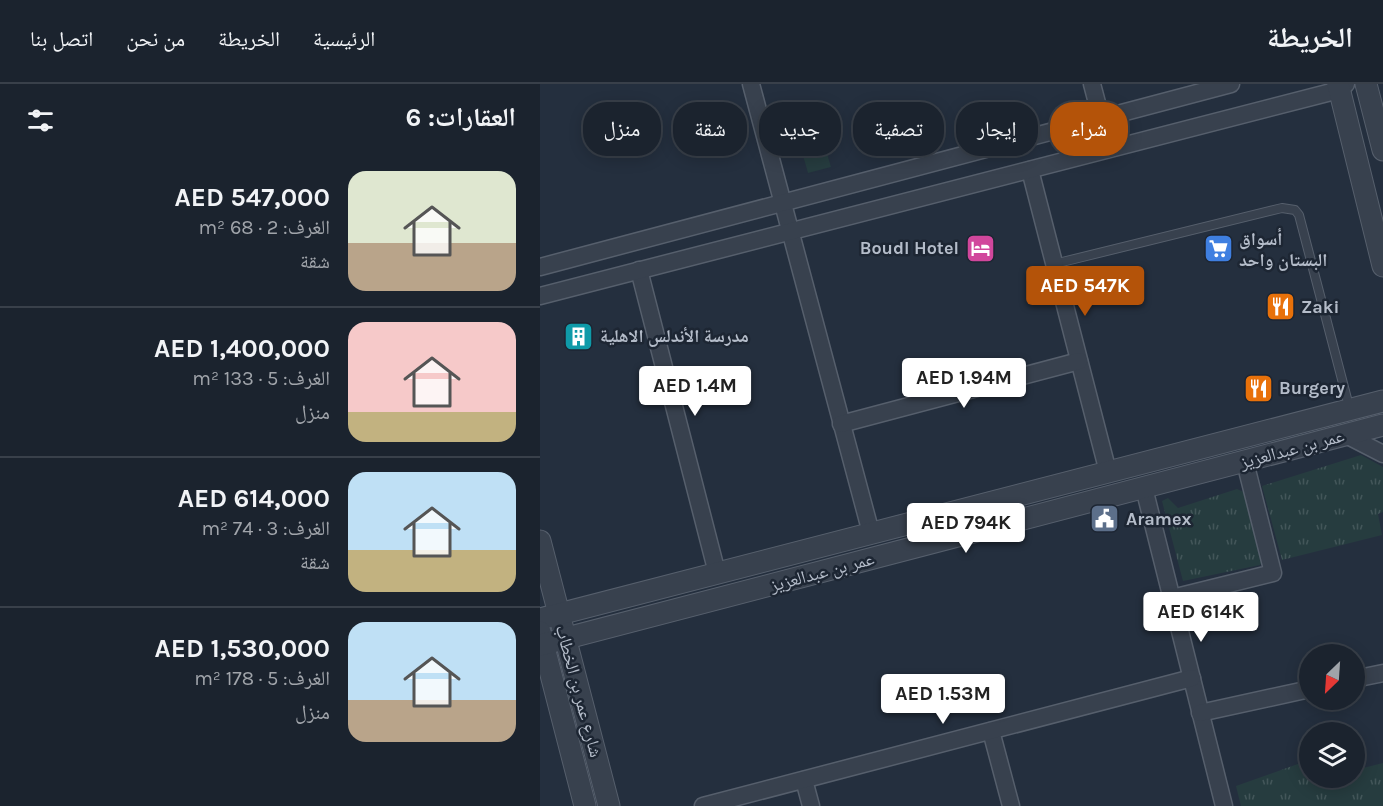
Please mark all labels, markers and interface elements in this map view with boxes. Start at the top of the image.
text: الخريطة [1267,21,1353,54]
text: اتصل بنا [30,27,93,51]
text: من نحن [126,27,185,51]
text: الخريطة [218,27,280,51]
text: الرئيسية [313,27,375,51]
text: العقارات: 6 [406,102,516,133]
chip: منزل [583,102,661,156]
chip: شقة [673,102,747,156]
chip: جديد [759,102,841,156]
chip: تصفية [853,102,944,156]
chip: إيجار [956,102,1038,156]
chip: شراء [1050,102,1128,156]
icon: filters [24,104,57,137]
text: AED 547,000 [175,182,330,213]
icon: home [396,195,468,267]
text: الغرف: 2 · 68 m² [198,216,330,239]
place label: أسواق البستان واحد [1239,228,1327,271]
hotel icon: Boudl Hotel [964,232,996,264]
supermarket icon: أسواق البستان واحد [1202,233,1234,265]
place label: Boudl Hotel [860,237,959,259]
text: شقة [300,250,330,273]
pin: AED 547K [1023,266,1147,317]
text: AED 547K [1040,274,1130,297]
restaurant icon: Zaki [1264,291,1296,323]
place label: Zaki [1301,296,1339,318]
building icon: مدرسة الأندلس الاهلية [563,320,595,352]
place label: مدرسة الأندلس الاهلية [600,325,749,347]
text: AED 1,400,000 [154,333,330,364]
icon: home [396,346,468,418]
pin: AED 1.94M [895,358,1033,409]
pin: AED 1.4M [633,366,757,417]
text: AED 1.94M [916,366,1012,389]
text: الغرف: 5 · 133 m² [192,367,330,390]
restaurant icon: Burgery [1242,372,1274,404]
text: AED 1.4M [653,374,737,397]
place label: Burgery [1279,377,1345,399]
text: منزل [295,401,330,424]
street label: عمر بن عبدالعزيز [1237,425,1347,474]
text: AED 614,000 [178,483,330,514]
icon: home [396,496,468,568]
pin: AED 794K [904,503,1028,554]
public building icon: Aramex [1089,503,1121,535]
place label: Aramex [1126,508,1191,530]
text: AED 794K [921,511,1011,534]
text: الغرف: 3 · 74 m² [201,517,330,540]
street label: عمر بن عبدالعزيز [767,548,877,597]
text: شقة [300,551,330,574]
pin: AED 614K [1139,592,1263,643]
text: AED 614K [1157,600,1245,623]
street label: شارع عمر بن الخطاب [551,622,607,760]
text: AED 1,530,000 [155,633,330,664]
north arrow [1299,644,1365,710]
map controls [1299,644,1365,788]
icon: home [396,646,468,718]
text: الغرف: 5 · 178 m² [194,667,330,690]
pin: AED 1.53M [874,674,1012,725]
text: AED 1.53M [895,682,991,705]
text: منزل [295,701,330,724]
button: layers [1299,722,1365,788]

